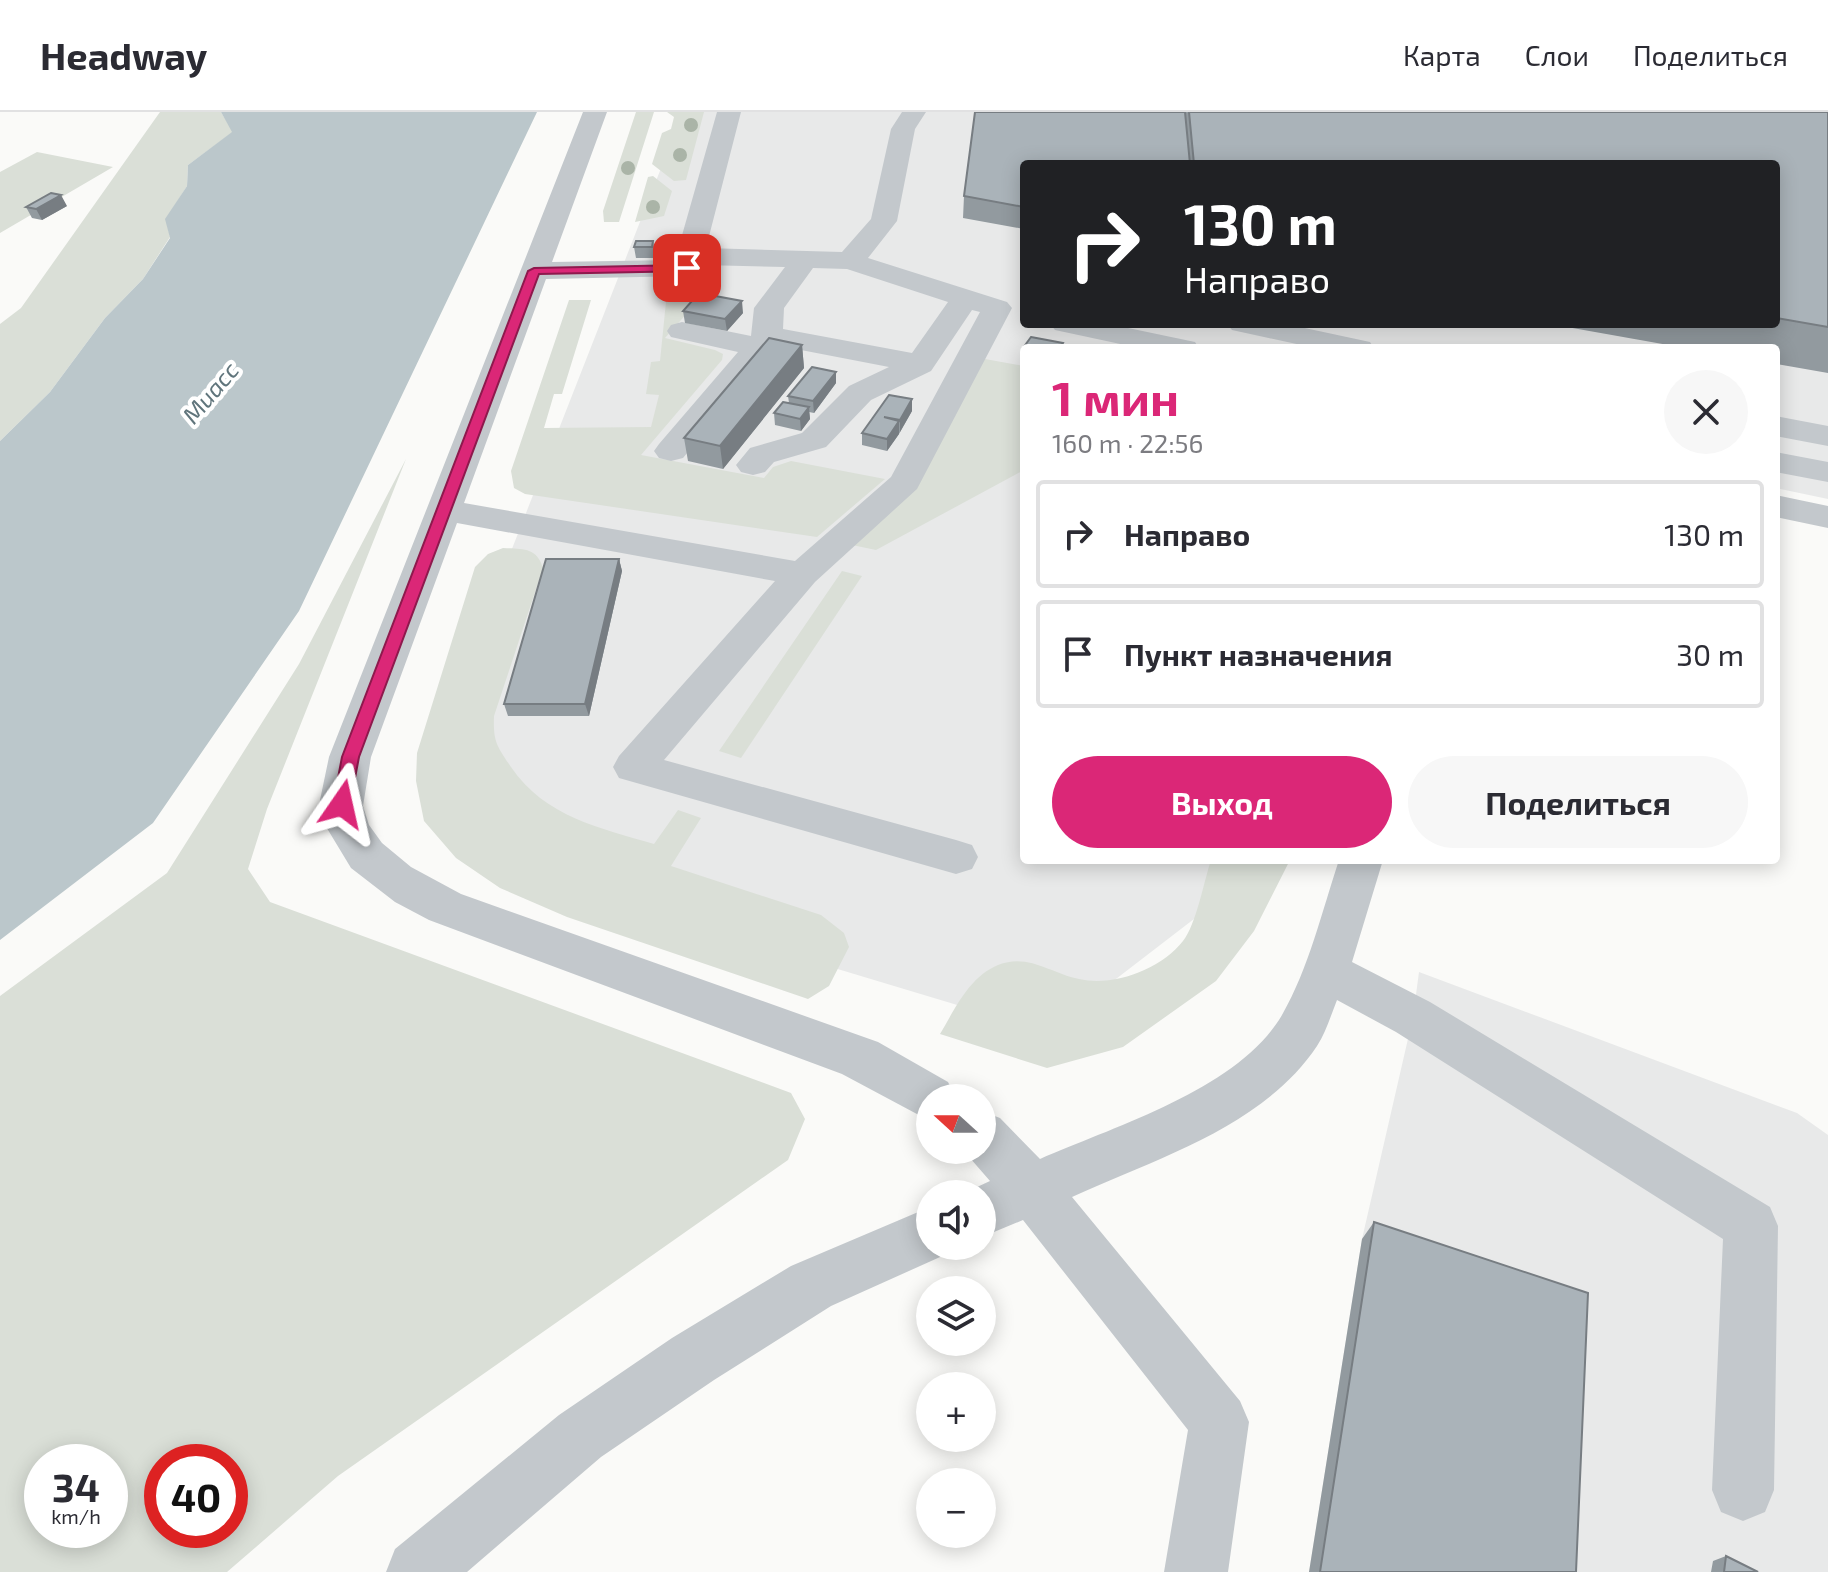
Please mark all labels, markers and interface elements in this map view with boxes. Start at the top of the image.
text: Headway [40,32,207,78]
text: Карта [1403,38,1481,72]
text: Слои [1525,38,1589,72]
text: Поделиться [1633,38,1788,72]
text: 130 m [1184,189,1337,256]
icon: right [1052,192,1156,296]
pin [653,234,721,302]
icon: arrive [665,246,709,290]
text: Направо [1184,257,1330,300]
water label: Миасс [176,355,244,429]
text: 1 мин [1052,368,1179,426]
button: close [1664,370,1748,454]
text: 160 m · 22:56 [1052,427,1203,458]
icon: right [1056,512,1100,556]
text: Направо [1124,516,1250,552]
text: 130 m [1664,516,1744,552]
icon: arrive [1056,632,1100,676]
text: Пункт назначения [1124,636,1392,672]
text: 30 m [1676,636,1744,672]
button: Выход [1052,756,1392,848]
button: Поделиться [1408,756,1748,848]
position arrow [300,762,384,846]
north arrow [916,1084,996,1164]
map controls [916,1084,996,1548]
button: sound [916,1180,996,1260]
button: layers [916,1276,996,1356]
button: + [916,1372,996,1452]
speed limit sign: 40 [144,1444,248,1548]
text: 34 [52,1462,100,1510]
button: − [916,1468,996,1548]
text: km/h [51,1504,101,1528]

